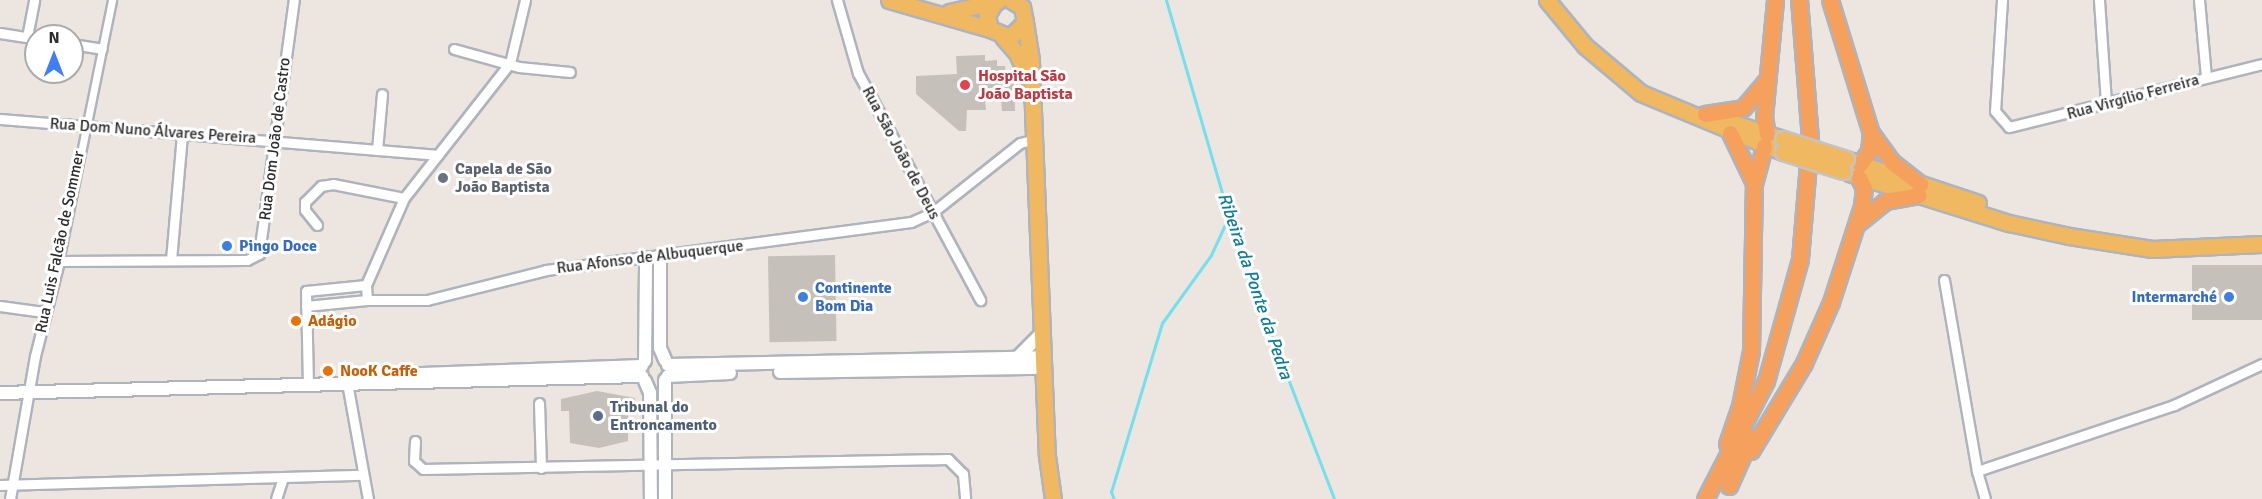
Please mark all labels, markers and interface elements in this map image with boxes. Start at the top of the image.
north arrow [24,24,84,84]
text: N [48,28,60,48]
street label: Rua Dom João de Castro [255,56,295,222]
place label: Hospital São João Baptista [978,66,1073,104]
street label: Rua Virgílio Ferreira [2065,70,2201,124]
marker: Hospital São João Baptista [956,76,974,94]
street label: Rua São João de Deus [858,83,944,223]
street label: Rua Dom Nuno Álvares Pereira [49,114,257,148]
street label: Rua Luis Falcão de Sommer [31,149,89,335]
place label: Capela de São João Baptista [455,159,552,197]
marker: Capela de São João Baptista [436,171,450,185]
water label: Ribeira da Ponte da Pedra [1213,190,1297,382]
place label: Pingo Doce [239,236,317,256]
street label: Rua Afonso de Albuquerque [556,236,744,278]
marker: Pingo Doce [220,239,234,253]
place label: Continente Bom Dia [815,278,892,316]
place label: Intermarché [2132,287,2217,307]
marker: Continente Bom Dia [796,290,810,304]
marker: Intermarché [2222,290,2236,304]
place label: Adágio [308,311,357,331]
marker: Adágio [289,314,303,328]
place label: NooK Caffe [340,361,418,381]
marker: NooK Caffe [321,364,335,378]
place label: Tribunal do Entroncamento [610,397,717,435]
marker: Tribunal do Entroncamento [591,409,605,423]

